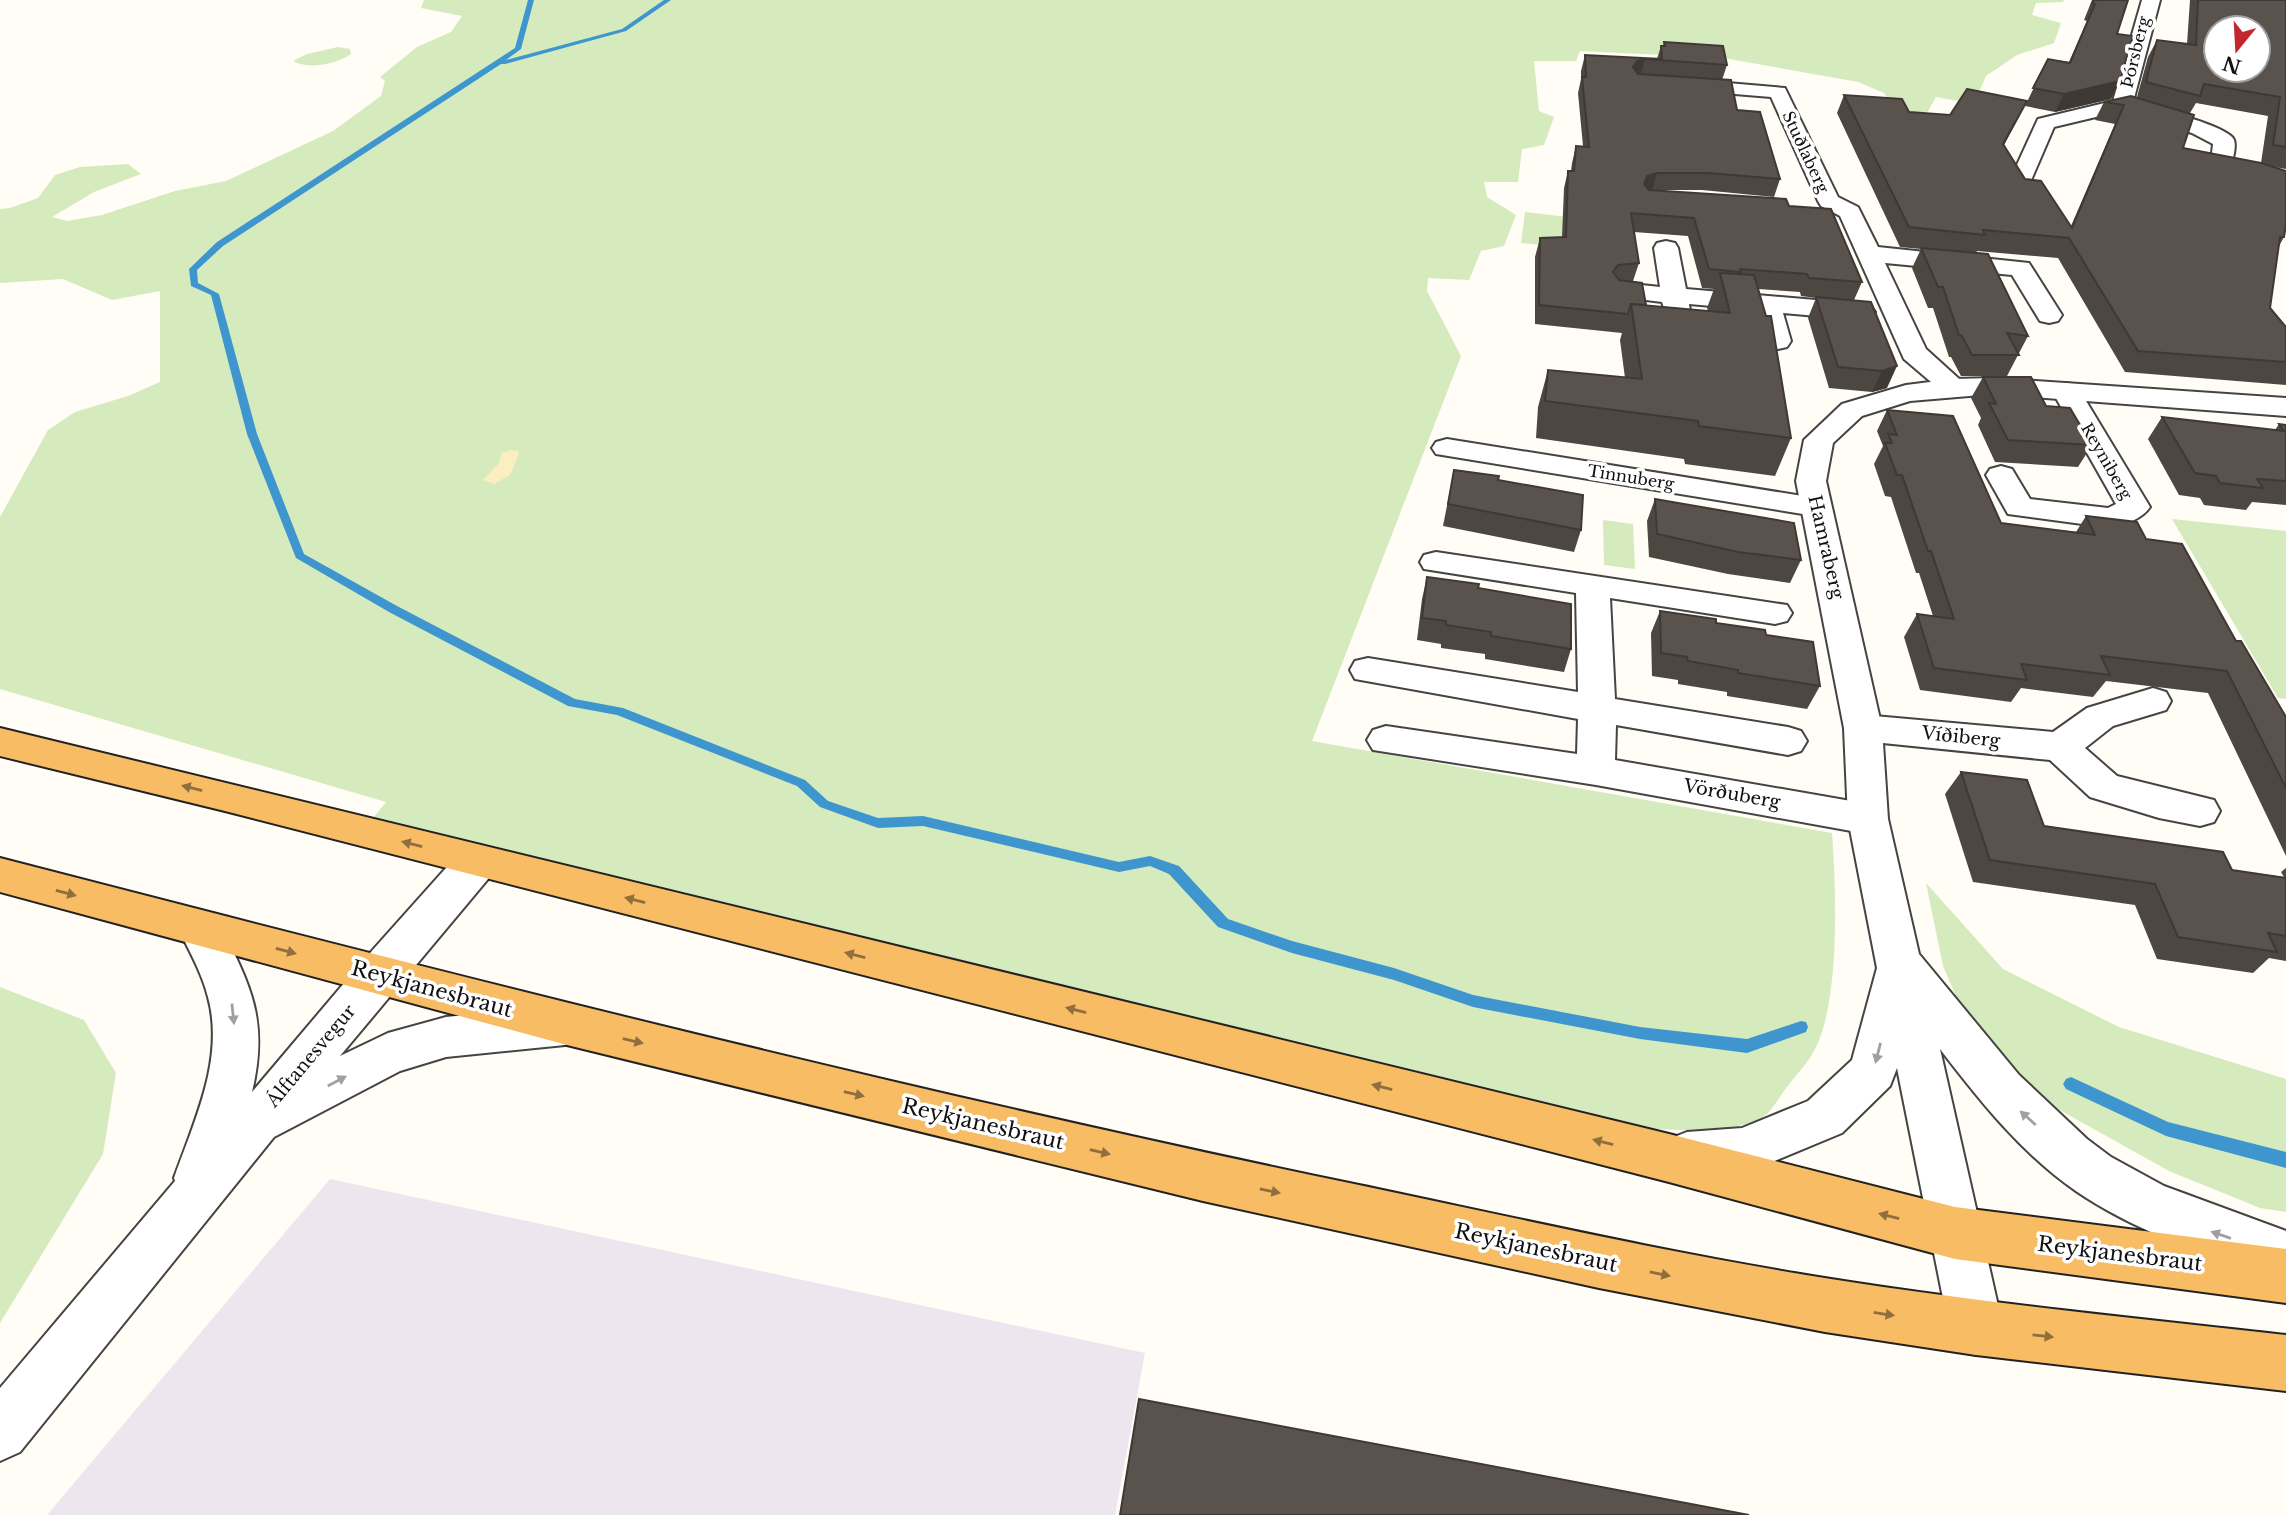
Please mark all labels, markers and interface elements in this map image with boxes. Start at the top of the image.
street label: Þórsberg [2116,14,2154,90]
north arrow [2202,14,2272,84]
text: N [2220,51,2244,78]
street label: Stuðlaberg [1778,108,1834,197]
street label: Reyniberg [2077,419,2137,503]
street label: Tinnuberg [1586,460,1676,494]
street label: Hamraberg [1803,493,1849,601]
street label: Víðiberg [1920,722,2002,752]
street label: Vörðuberg [1681,775,1782,813]
one-way arrow [180,782,202,793]
one-way arrow [401,838,423,849]
one-way arrow [55,888,77,899]
one-way arrow [623,894,645,905]
one-way arrow [275,946,297,957]
one-way arrow [844,949,866,960]
street label: Reykjanesbraut [349,955,516,1023]
street label: Álftanesvegur [260,999,360,1112]
one-way arrow [228,1003,239,1025]
one-way arrow [1065,1005,1087,1016]
one-way arrow [622,1036,644,1047]
one-way arrow [1872,1042,1883,1064]
one-way arrow [327,1075,347,1086]
one-way arrow [1371,1081,1393,1092]
one-way arrow [844,1088,866,1099]
street label: Reykjanesbraut [899,1093,1067,1155]
one-way arrow [2020,1111,2037,1127]
one-way arrow [1592,1136,1614,1147]
one-way arrow [1089,1147,1111,1158]
one-way arrow [1259,1186,1281,1197]
one-way arrow [1878,1210,1900,1221]
street label: Reykjanesbraut [1452,1218,1620,1278]
one-way arrow [2211,1229,2232,1240]
street label: Reykjanesbraut [2036,1231,2204,1277]
one-way arrow [1649,1268,1671,1279]
one-way arrow [1873,1309,1895,1320]
one-way arrow [2033,1331,2055,1342]

